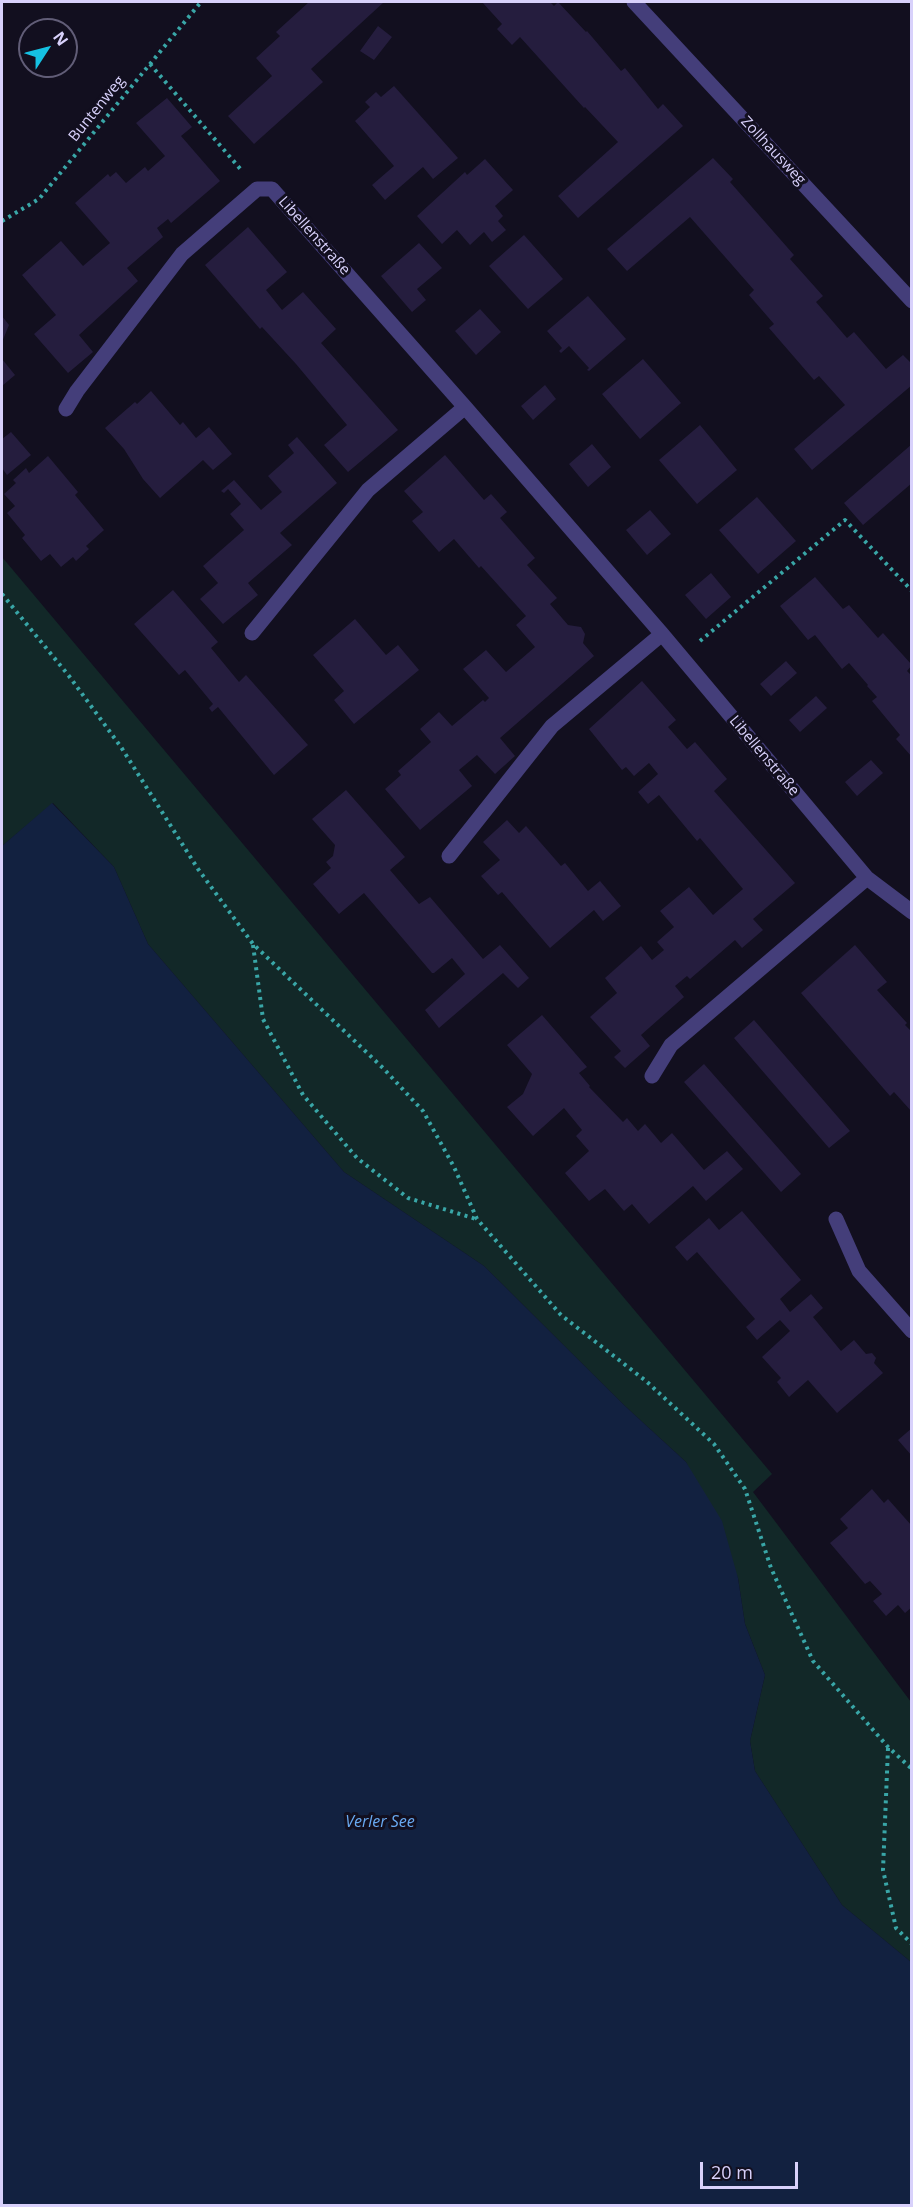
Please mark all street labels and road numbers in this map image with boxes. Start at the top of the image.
street label: Buntenweg [65,73,129,145]
street label: Zollhausweg [737,113,809,189]
street label: Libellenstraße [274,193,354,279]
street label: Libellenstraße [725,712,803,800]

